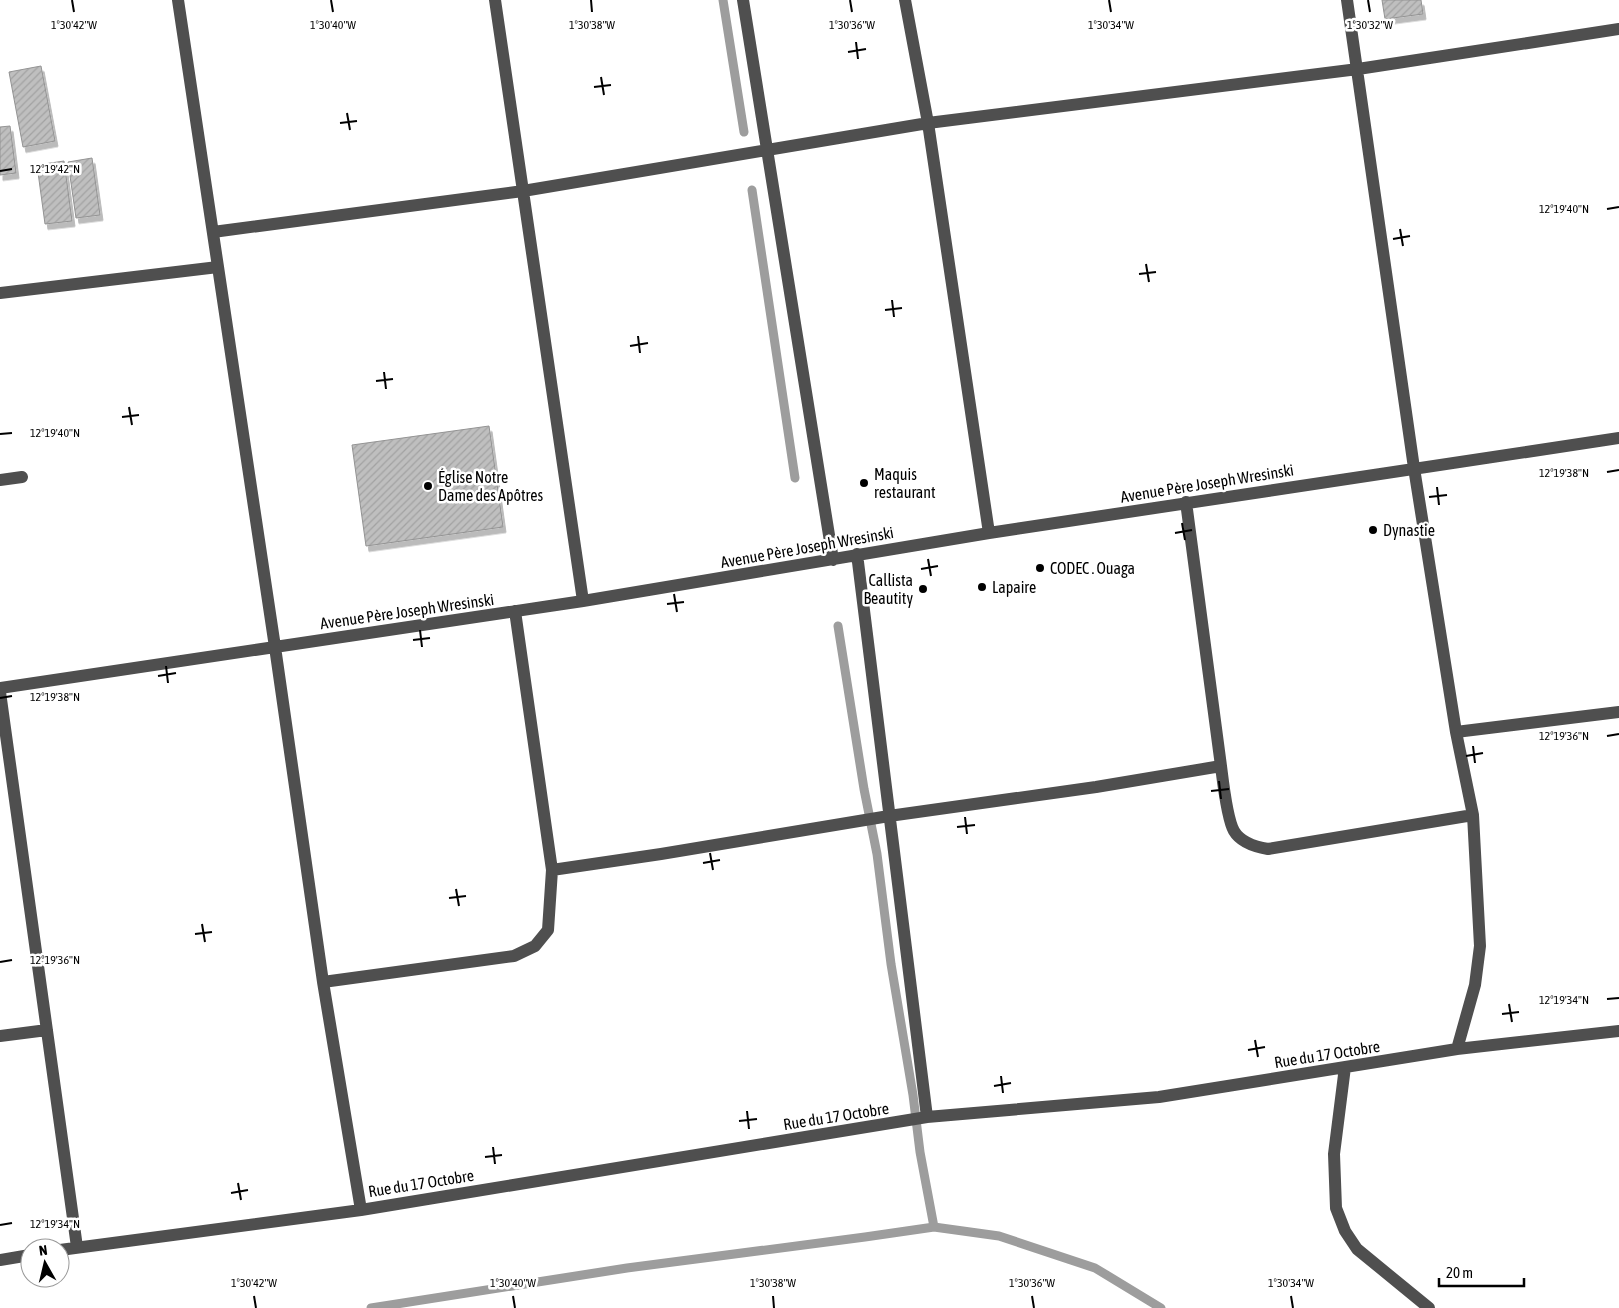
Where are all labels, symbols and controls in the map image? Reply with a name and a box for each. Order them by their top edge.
text: 1°30'42"W [51,18,97,32]
text: 1°30'40"W [310,18,356,32]
text: 1°30'38"W [569,18,615,32]
text: 1°30'36"W [829,18,875,32]
text: 1°30'34"W [1088,18,1134,32]
text: 1°30'32"W [1347,18,1393,32]
text: 12°19'42"N [30,162,80,176]
text: 12°19'40"N [1539,202,1589,216]
text: 12°19'40"N [30,426,80,440]
street label: Avenue Père Joseph Wresinski [1119,460,1295,507]
place label: Maquis restaurant [874,465,936,501]
text: 12°19'38"N [1539,466,1589,480]
place label: Église Notre Dame des Apôtres [438,468,544,505]
marker: Maquis restaurant [858,477,870,489]
marker: Église Notre Dame des Apôtres [422,480,434,492]
place label: Dynastie [1383,521,1435,540]
street label: Avenue Père Joseph Wresinski [719,523,895,572]
marker: Dynastie [1367,524,1379,536]
place label: CODEC . Ouaga [1050,559,1135,578]
marker: CODEC . Ouaga [1034,562,1046,574]
place label: Callista Beautity [863,571,913,608]
place label: Lapaire [992,578,1036,597]
marker: Lapaire [976,581,988,593]
marker: Callista Beautity [917,583,929,595]
street label: Avenue Père Joseph Wresinski [319,590,495,633]
text: 12°19'38"N [30,690,80,704]
text: 12°19'36"N [1539,729,1589,743]
text: 12°19'36"N [30,953,80,967]
text: 12°19'34"N [1539,993,1589,1007]
street label: Rue du 17 Octobre [1273,1037,1381,1071]
street label: Rue du 17 Octobre [782,1099,890,1133]
street label: Rue du 17 Octobre [367,1166,475,1200]
text: 12°19'34"N [30,1217,80,1231]
north arrow [20,1238,70,1288]
text: N [38,1242,48,1259]
scale bar [1439,1256,1524,1288]
text: 20 m [1446,1264,1473,1281]
text: 1°30'42"W [231,1276,277,1290]
text: 1°30'40"W [490,1276,536,1290]
text: 1°30'38"W [750,1276,796,1290]
text: 1°30'36"W [1009,1276,1055,1290]
text: 1°30'34"W [1268,1276,1314,1290]

